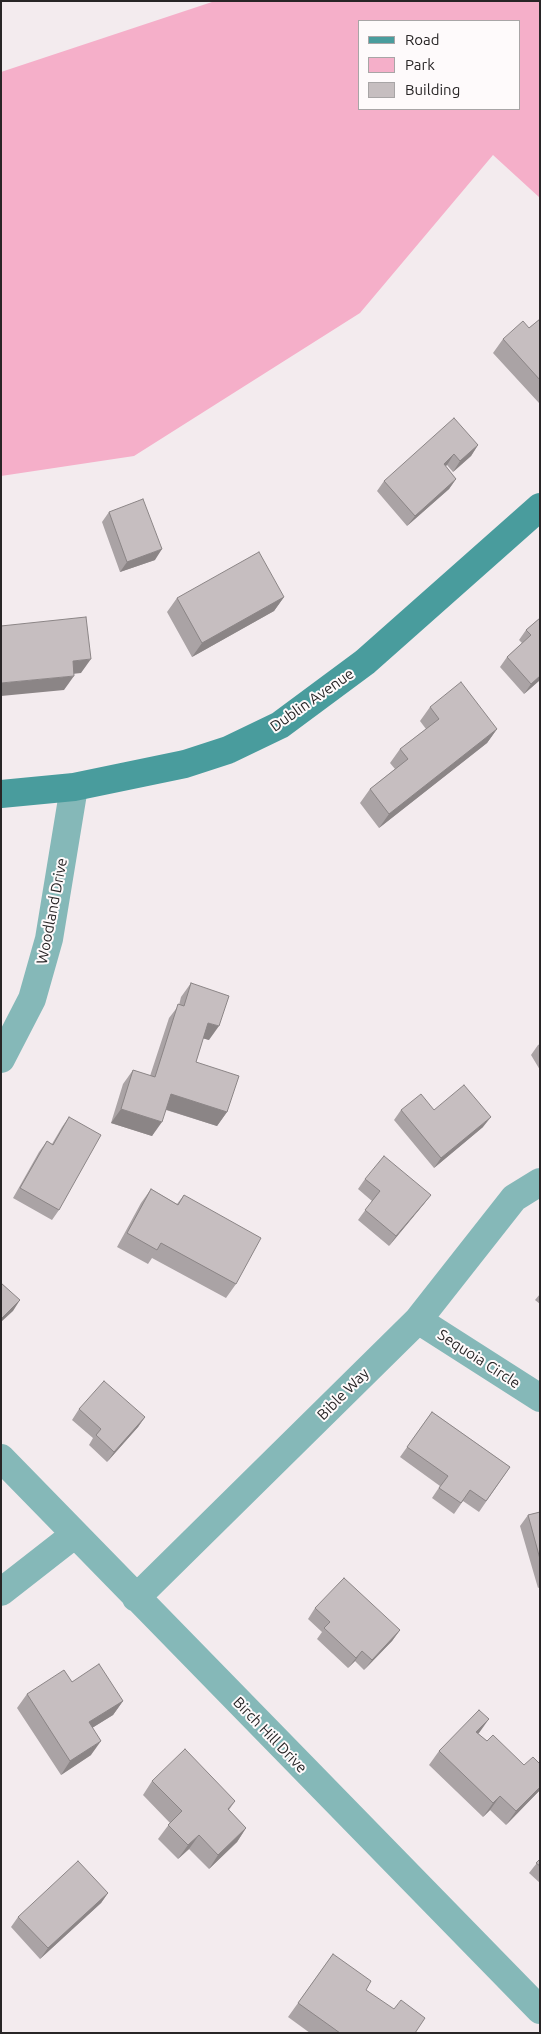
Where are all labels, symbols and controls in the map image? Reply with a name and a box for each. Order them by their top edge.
legend [358,20,521,110]
text: Road [405,31,440,48]
text: Park [405,56,435,73]
text: Building [405,81,460,98]
street label: Dublin Avenue [267,665,357,735]
street label: Woodland Drive [33,856,71,966]
street label: Sequoia Circle [434,1326,524,1392]
street label: Bible Way [313,1364,373,1424]
street label: Birch Hill Drive [229,1693,311,1777]

